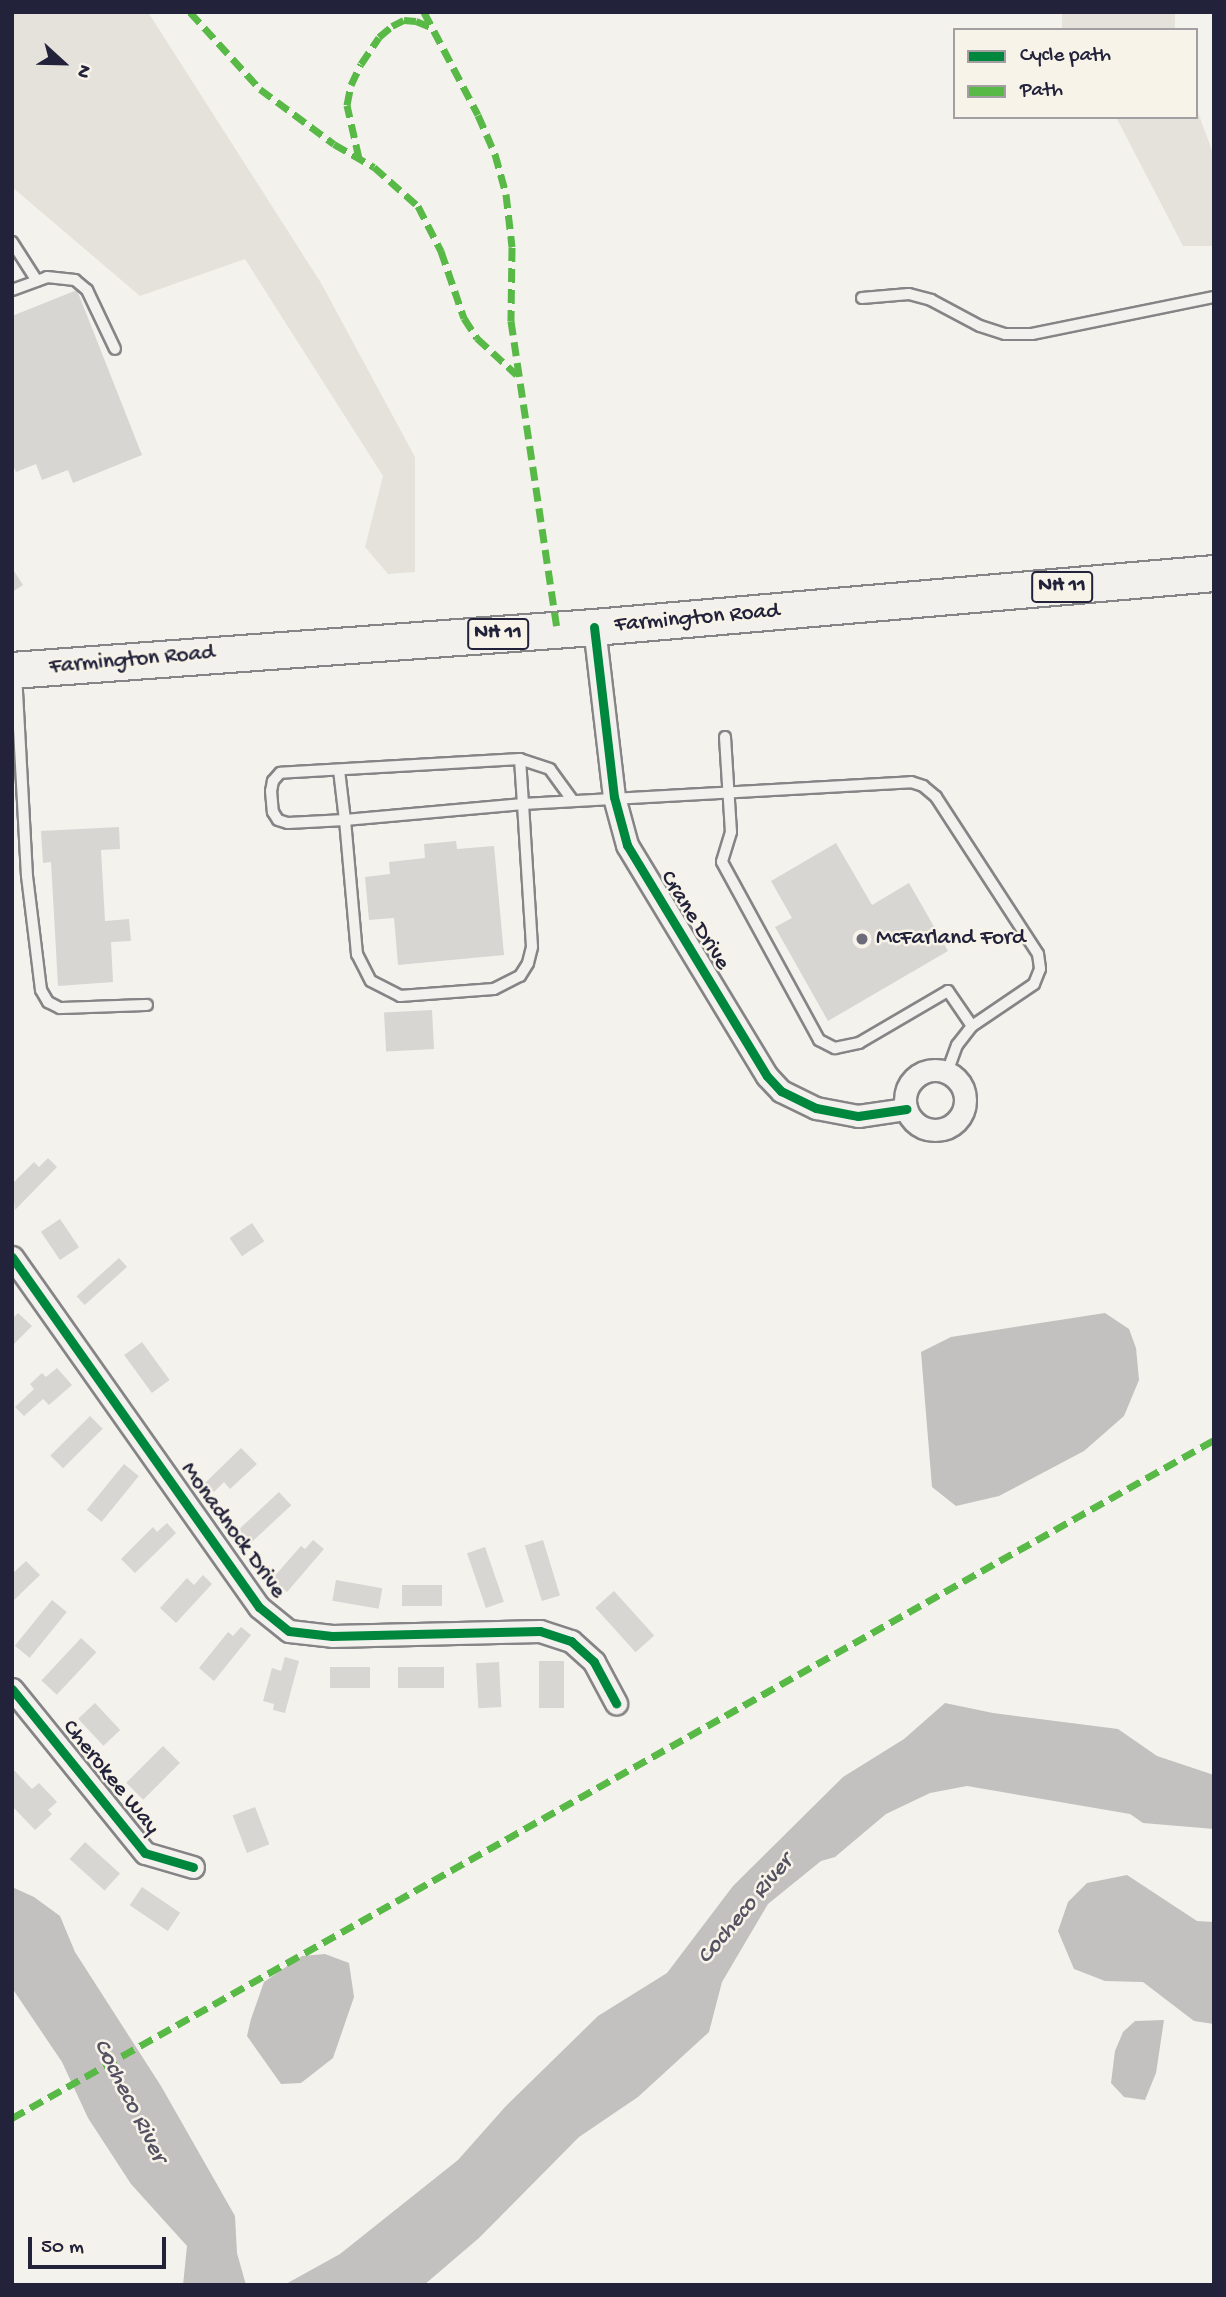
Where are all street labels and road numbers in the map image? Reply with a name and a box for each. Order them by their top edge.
road number: NH 11 [1030,570,1094,604]
street label: Farmington Road [613,598,781,640]
road number: NH 11 [466,616,530,652]
street label: Farmington Road [48,640,216,682]
street label: Crane Drive [653,866,735,976]
street label: Monadnock Drive [173,1458,291,1604]
street label: Cherokee Way [55,1715,165,1841]

